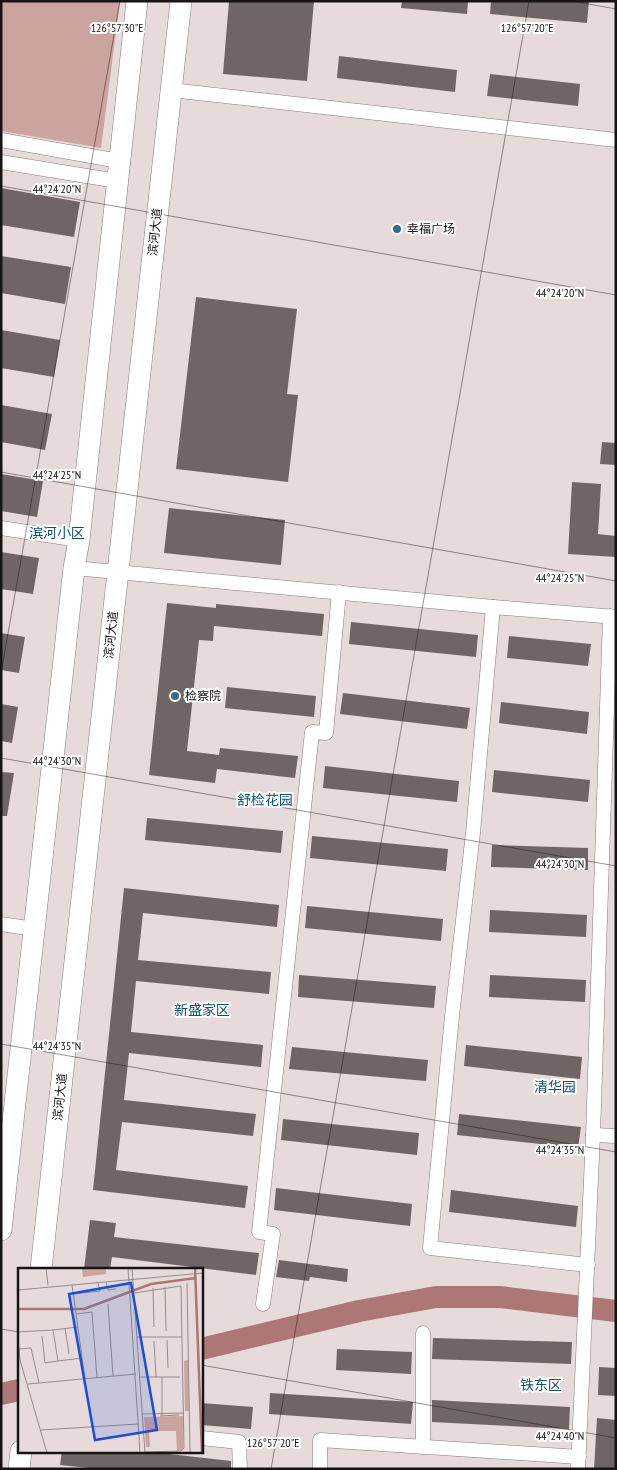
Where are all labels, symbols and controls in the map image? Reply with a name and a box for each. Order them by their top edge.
text: 126°57'30"E [91,20,143,35]
text: 126°57'20"E [501,20,553,35]
text: 44°24'20"N [33,181,81,196]
street label: 滨河大道 [145,207,164,257]
place label: 幸福广场 [407,221,455,236]
marker: 幸福广场 [391,223,403,235]
text: 44°24'20"N [536,285,584,300]
text: 44°24'25"N [33,467,81,482]
district label: 滨河小区 [29,524,85,542]
text: 44°24'25"N [536,570,584,585]
street label: 滨河大道 [101,610,120,660]
place label: 检察院 [185,688,221,703]
marker: 检察院 [169,690,181,702]
text: 44°24'30"N [33,753,81,768]
district label: 舒检花园 [237,791,293,809]
text: 44°24'30"N [536,856,584,871]
district label: 新盛家区 [174,1001,230,1019]
text: 44°24'35"N [33,1038,81,1053]
street label: 滨河大道 [50,1072,69,1122]
district label: 清华园 [534,1078,576,1096]
text: 44°24'35"N [536,1142,584,1157]
inset map [18,1268,202,1452]
district label: 铁东区 [520,1376,562,1394]
text: 44°24'40"N [536,1428,584,1443]
text: 126°57'20"E [247,1435,299,1450]

